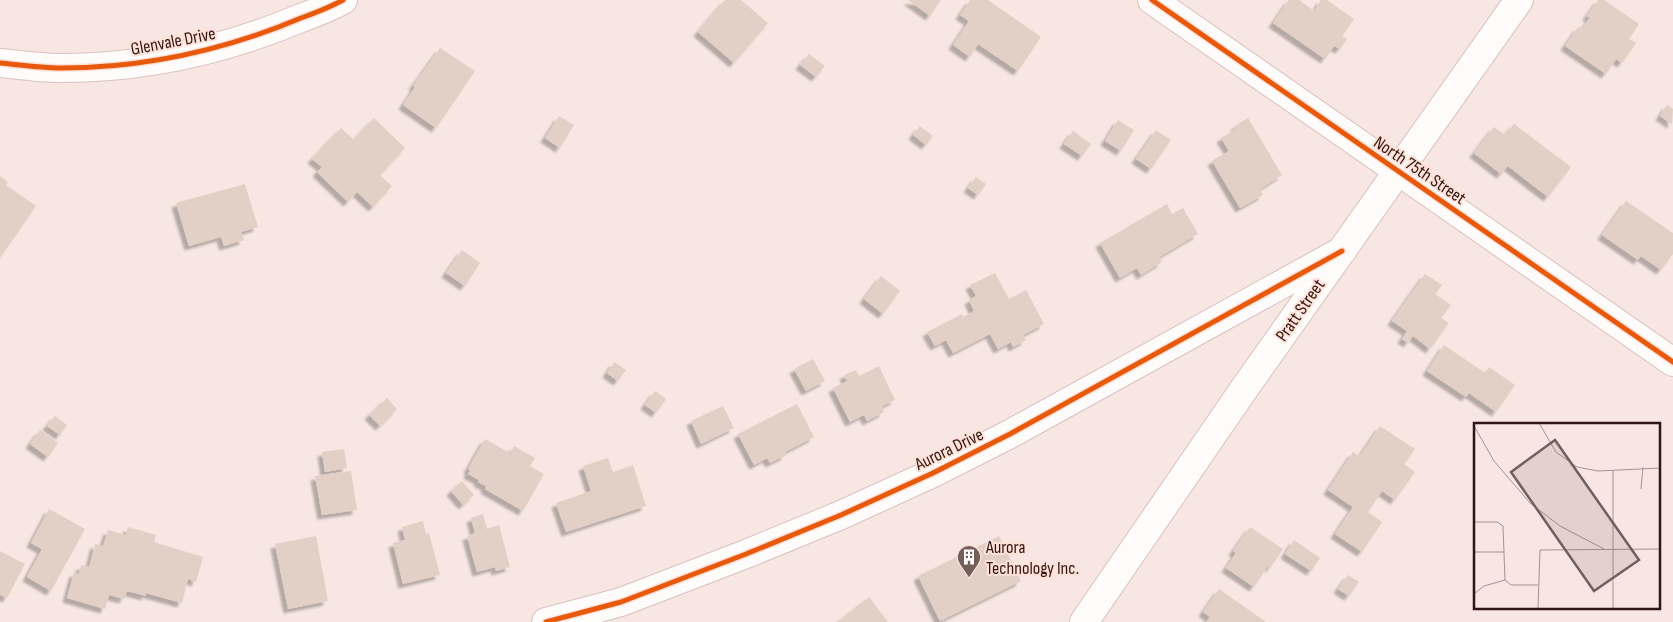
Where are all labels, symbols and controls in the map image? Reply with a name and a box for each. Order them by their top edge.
street label: Glenvale Drive [129,23,217,60]
street label: North 75th Street [1370,132,1470,209]
street label: Pratt Street [1271,275,1330,345]
inset map [1474,423,1660,610]
street label: Aurora Drive [911,424,987,475]
place label: Aurora Technology Inc. [985,537,1079,579]
building icon: Aurora Technology Inc. [956,544,982,578]

